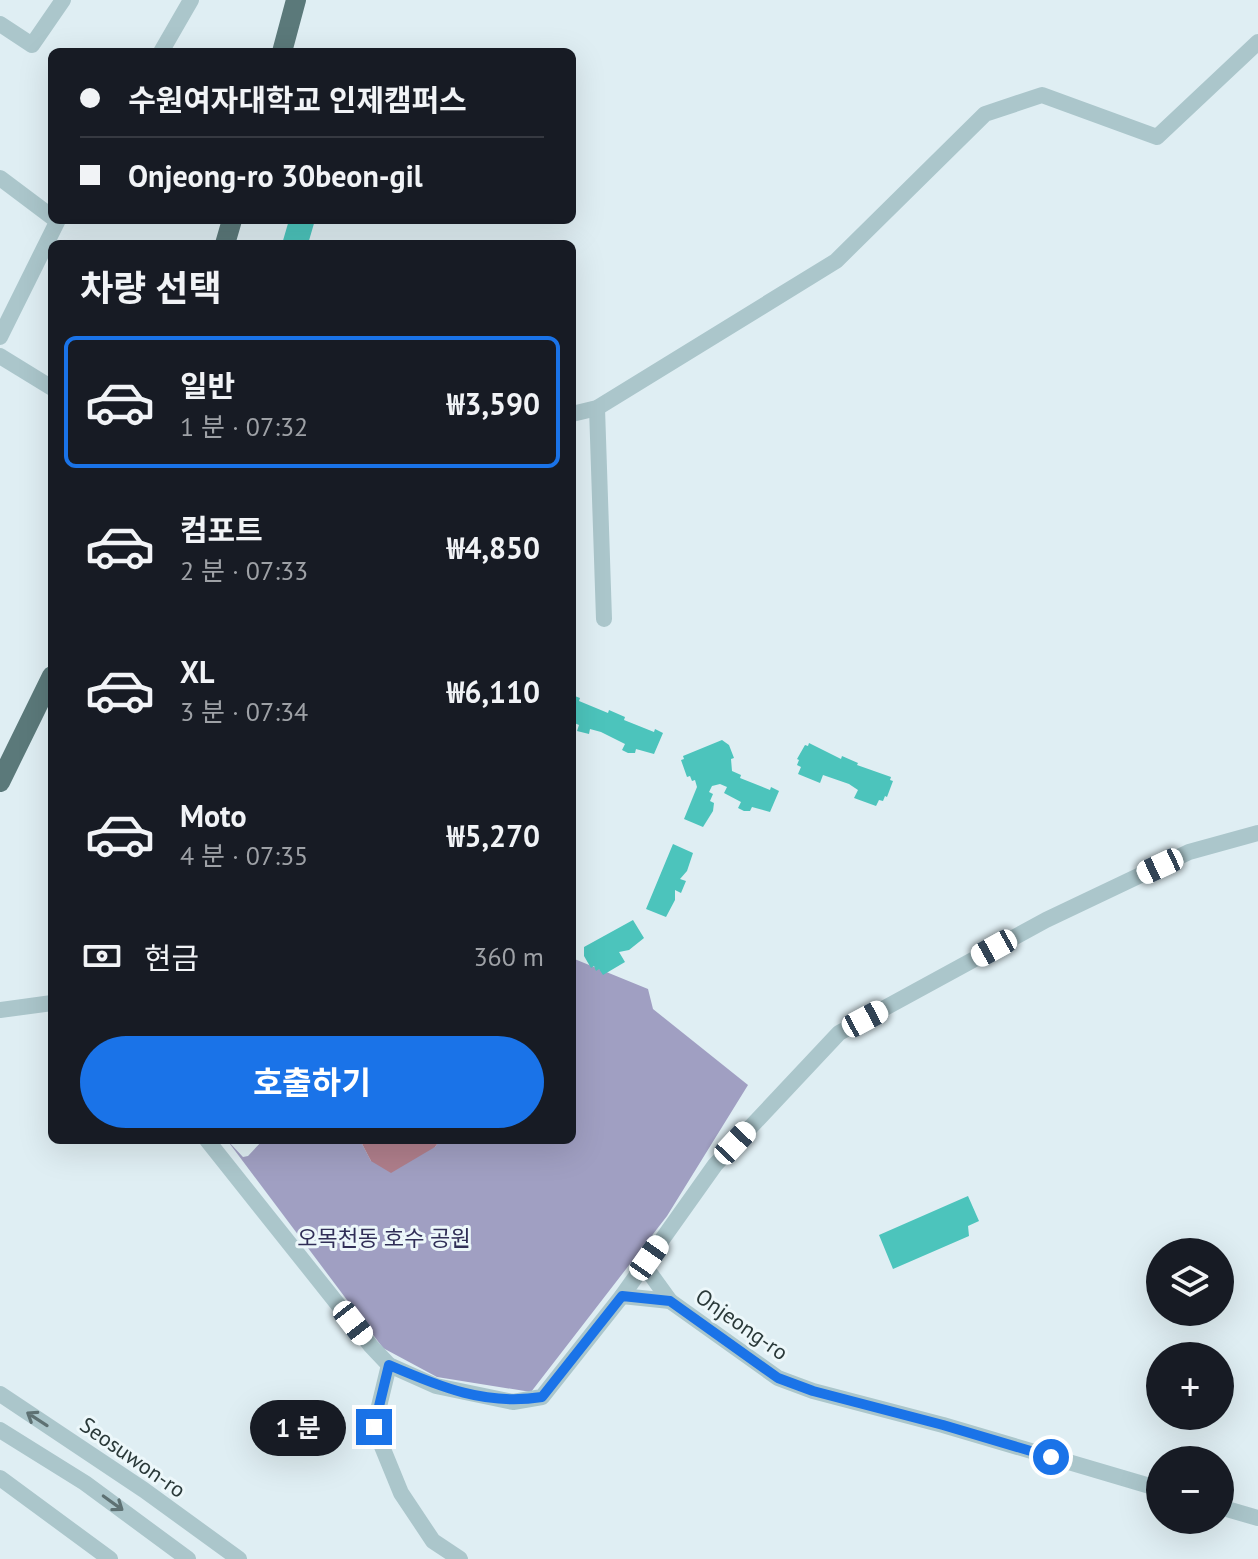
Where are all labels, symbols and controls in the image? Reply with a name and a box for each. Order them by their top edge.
text: 수원여자대학교 인제캠퍼스 [128,80,467,119]
text: Onjeong-ro 30beon-gil [128,156,423,195]
text: 차량 선택 [80,264,222,311]
icon: car [84,366,156,438]
text: 일반 [180,366,235,405]
text: ₩3,590 [447,384,540,423]
text: 1 분 · 07:32 [180,410,308,443]
icon: car [84,510,156,582]
text: 컴포트 [180,510,263,549]
text: ₩4,850 [447,528,540,567]
text: 2 분 · 07:33 [180,554,308,587]
text: XL [180,652,214,691]
icon: car [84,654,156,726]
text: ₩6,110 [447,672,540,711]
text: 3 분 · 07:34 [180,695,308,728]
text: Moto [180,796,247,835]
icon: car [84,798,156,870]
text: ₩5,270 [447,816,540,855]
text: 4 분 · 07:35 [180,839,308,872]
car [1133,845,1187,887]
car [967,926,1021,970]
icon: cash [80,934,124,978]
text: 현금 [144,938,199,977]
text: 360 m [473,940,544,973]
car [838,997,892,1041]
button: 호출하기 [80,1036,544,1128]
car [710,1117,760,1169]
park label: 오목천동 호수 공원 [297,1224,471,1252]
car [625,1231,673,1285]
map controls [1146,1238,1234,1534]
button: layers [1146,1238,1234,1326]
street label: Onjeong-ro [690,1282,794,1366]
car [329,1297,377,1349]
button: + [1146,1342,1234,1430]
callout: 1 분 [250,1399,346,1455]
route end [356,1409,392,1445]
one-way arrow [26,1410,49,1426]
street label: Seosuwon-ro [75,1410,191,1504]
text: 1 분 [275,1411,321,1444]
route start [1033,1439,1069,1475]
button: − [1146,1446,1234,1534]
one-way arrow [101,1494,123,1511]

